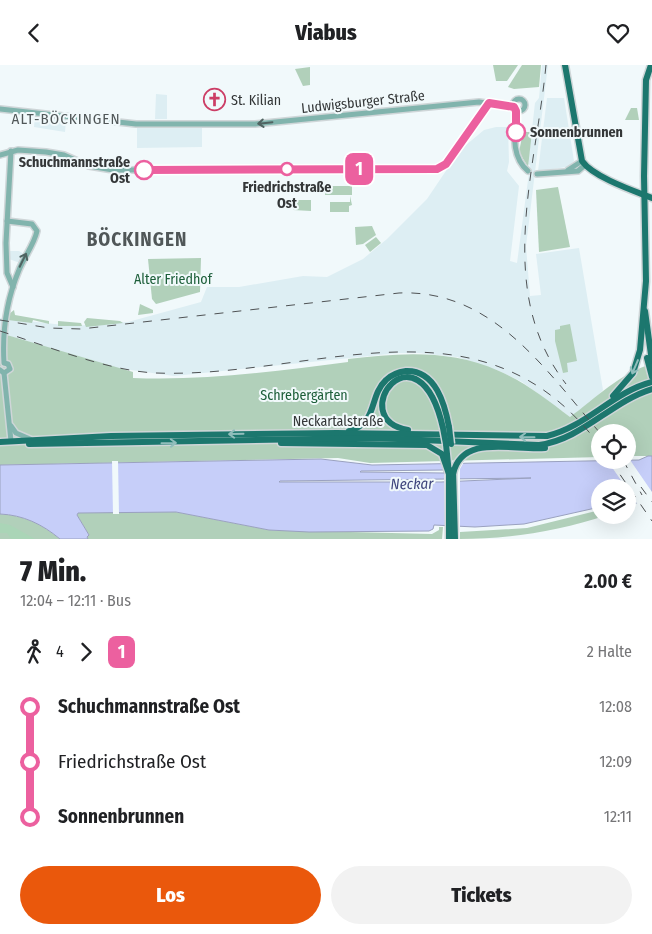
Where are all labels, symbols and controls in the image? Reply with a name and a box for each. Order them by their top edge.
icon: back [20,19,48,47]
text: Viabus [295,19,357,46]
icon: heart [604,19,632,47]
street label: Ludwigsburger Straße [300,87,426,117]
church icon: St. Kilian [203,88,227,112]
place label: St. Kilian [231,92,281,109]
district label: ALT-BÖCKINGEN [12,110,121,128]
one-way arrow [258,118,274,128]
marker: Sonnenbrunnen [506,122,526,142]
place label: Sonnenbrunnen [530,124,623,141]
line badge: 1 [343,153,375,185]
place label: Schuchmannstraße Ost [19,154,131,187]
text: 1 [355,158,363,180]
marker: Schuchmannstraße Ost [134,160,154,180]
marker: Friedrichstraße Ost [280,162,294,176]
place label: Friedrichstraße Ost [243,179,331,212]
district label: BÖCKINGEN [87,227,187,251]
one-way arrow [19,253,29,268]
park label: Alter Friedhof [134,271,214,288]
one-way arrow [630,359,640,374]
park label: Schrebergärten [260,387,348,404]
street label: Neckartalstraße [293,413,383,430]
map controls [591,424,636,524]
button: locate [591,424,636,469]
one-way arrow [228,429,244,439]
one-way arrow [519,432,536,442]
one-way arrow [161,438,177,447]
water label: Neckar [390,475,434,493]
button: layers [591,479,636,524]
text: 7 Min. [20,555,86,588]
text: 2.00 € [584,570,632,593]
text: 12:04 – 12:11 · Bus [20,591,131,610]
icon: walk [20,638,48,666]
icon: forward [72,638,100,666]
text: 1 [118,641,125,663]
text: 4 [56,642,64,661]
text: 2 Halte [587,642,632,661]
text: Schuchmannstraße Ost [58,695,240,718]
text: 12:08 [599,697,632,716]
text: Friedrichstraße Ost [58,750,206,773]
text: 12:09 [599,752,632,771]
text: Sonnenbrunnen [58,805,184,828]
text: 12:11 [604,807,632,826]
button: Los [20,866,321,924]
button: Tickets [331,866,632,924]

